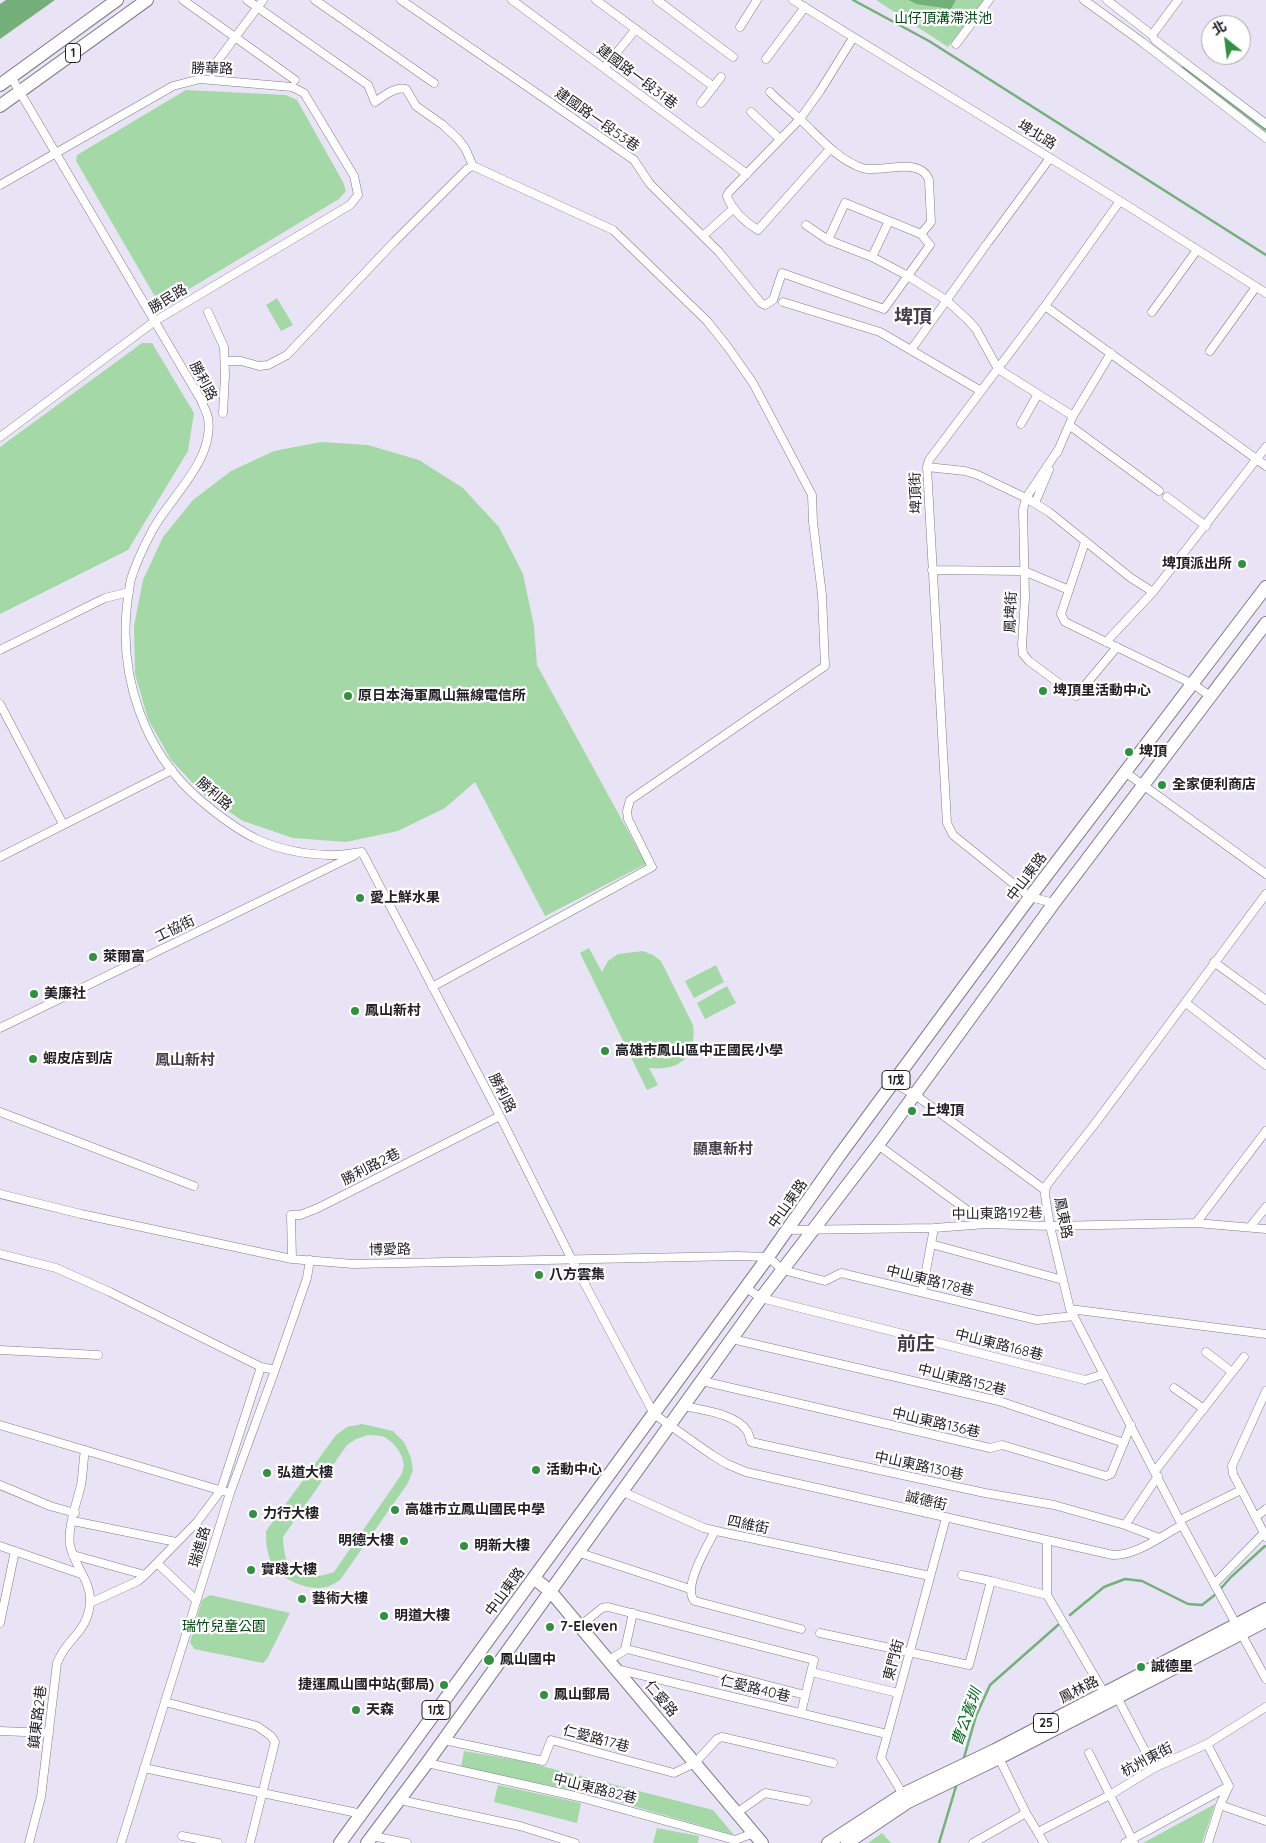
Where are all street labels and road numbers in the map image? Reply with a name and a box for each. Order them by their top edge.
street label: 建國路一段31巷 [593,41,681,113]
road number: 1 [66,44,80,62]
street label: 勝華路 [191,60,233,78]
street label: 建國路一段53巷 [552,85,642,155]
street label: 埤北路 [1015,117,1059,153]
street label: 勝民路 [146,281,190,317]
street label: 勝利路 [186,359,220,403]
street label: 埤頂街 [907,472,925,514]
street label: 鳳埤街 [1002,591,1020,633]
street label: 勝利路 [193,774,235,814]
street label: 中山東路 [1003,850,1051,904]
street label: 工協街 [152,912,198,946]
street label: 勝利路 [485,1070,519,1116]
road number: 1戊 [882,1070,910,1090]
street label: 勝利路2巷 [339,1145,403,1189]
street label: 中山東路 [765,1176,811,1232]
street label: 鳳東路 [1051,1196,1075,1240]
street label: 中山東路192巷 [951,1205,1043,1223]
street label: 博愛路 [369,1241,411,1259]
street label: 中山東路178巷 [884,1262,976,1300]
street label: 中山東路168巷 [953,1326,1045,1364]
street label: 中山東路152巷 [916,1361,1008,1399]
street label: 中山東路136巷 [890,1405,982,1441]
street label: 中山東路130巷 [873,1448,965,1484]
street label: 誠德街 [904,1488,948,1514]
street label: 四維街 [726,1512,770,1538]
street label: 瑞進路 [186,1524,214,1570]
street label: 中山東路 [482,1564,528,1620]
street label: 東門街 [880,1638,908,1682]
street label: 仁愛路40巷 [718,1672,792,1706]
street label: 鳳林路 [1056,1673,1102,1707]
street label: 仁愛路 [641,1678,681,1720]
street label: 鎮東路2巷 [26,1684,50,1750]
road number: 1戊 [422,1700,450,1720]
road number: 25 [1034,1714,1058,1732]
street label: 仁愛路17巷 [561,1722,631,1756]
street label: 杭州東街 [1118,1739,1176,1781]
street label: 中山東路82巷 [552,1771,638,1807]

